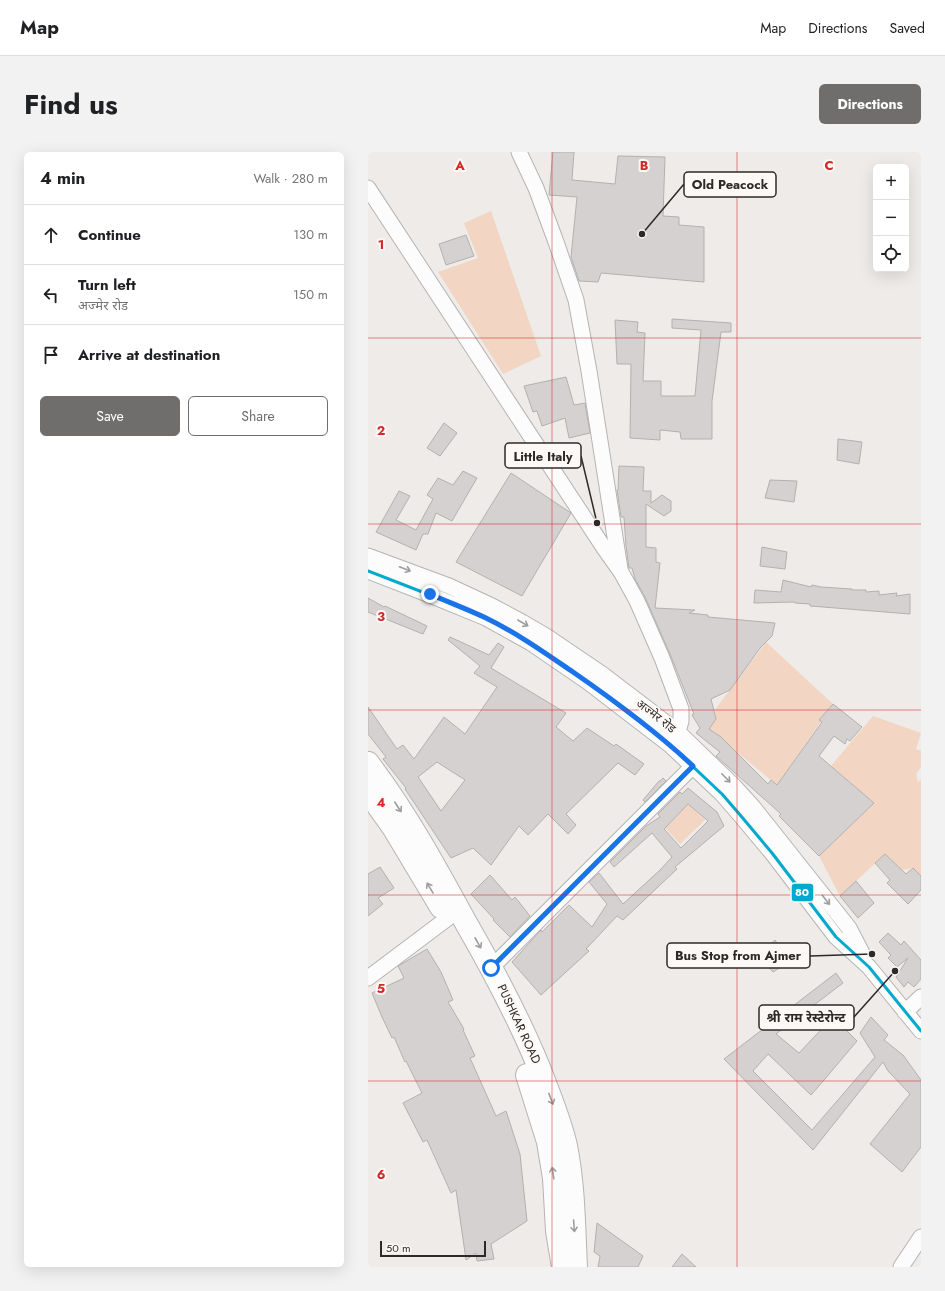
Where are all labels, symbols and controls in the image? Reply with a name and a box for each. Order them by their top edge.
text: Map [20,14,59,41]
text: Map [760,18,786,38]
text: Directions [808,18,868,38]
text: Saved [890,18,925,38]
text: Find us [24,84,118,125]
button: Directions [819,84,921,124]
text: A [454,156,465,175]
text: B [640,156,649,175]
text: C [824,156,834,175]
map controls [873,164,909,272]
button: + [873,164,909,200]
text: 4 min [40,166,85,190]
text: Walk · 280 m [253,169,328,188]
callout: Old Peacock [684,172,776,197]
text: Old Peacock [692,175,769,194]
button: − [873,200,909,236]
icon: ahead [40,224,62,246]
text: Continue [78,224,141,246]
text: 130 m [293,225,328,244]
text: 1 [378,235,384,254]
button: locate [873,236,909,272]
text: Turn left [78,274,136,296]
icon: left [40,284,62,306]
text: 150 m [293,285,328,304]
text: अज्मेर रोड [78,296,128,315]
icon: arrive [40,344,62,366]
text: Arrive at destination [78,344,220,366]
button: Save [40,396,180,436]
button: Share [188,396,328,436]
text: 2 [377,421,385,440]
callout: Little Italy [505,443,581,468]
text: Little Italy [513,447,573,466]
one-way arrow [398,566,410,574]
route end [421,585,439,603]
text: 3 [377,607,385,626]
one-way arrow [517,619,529,627]
street label: अज्मेर रोड [632,695,680,738]
one-way arrow [721,773,731,783]
text: 4 [376,793,386,812]
one-way arrow [395,801,403,813]
one-way arrow [426,883,434,894]
line badge: 80 [791,883,814,902]
text: 80 [795,884,809,900]
one-way arrow [822,894,830,905]
one-way arrow [474,937,482,949]
callout: Bus Stop from Ajmer [667,943,810,968]
text: Bus Stop from Ajmer [675,946,802,965]
route start [482,959,500,977]
text: 5 [377,979,385,998]
street label: PUSHKAR ROAD [493,981,545,1067]
callout: श्री राम रेस्टेरोन्ट [759,1005,854,1030]
text: श्री राम रेस्टेरोन्ट [766,1008,847,1027]
one-way arrow [548,1092,556,1104]
text: 6 [377,1165,386,1184]
one-way arrow [549,1167,557,1180]
one-way arrow [570,1219,577,1232]
scale bar [380,1239,486,1258]
text: 50 m [386,1240,411,1256]

